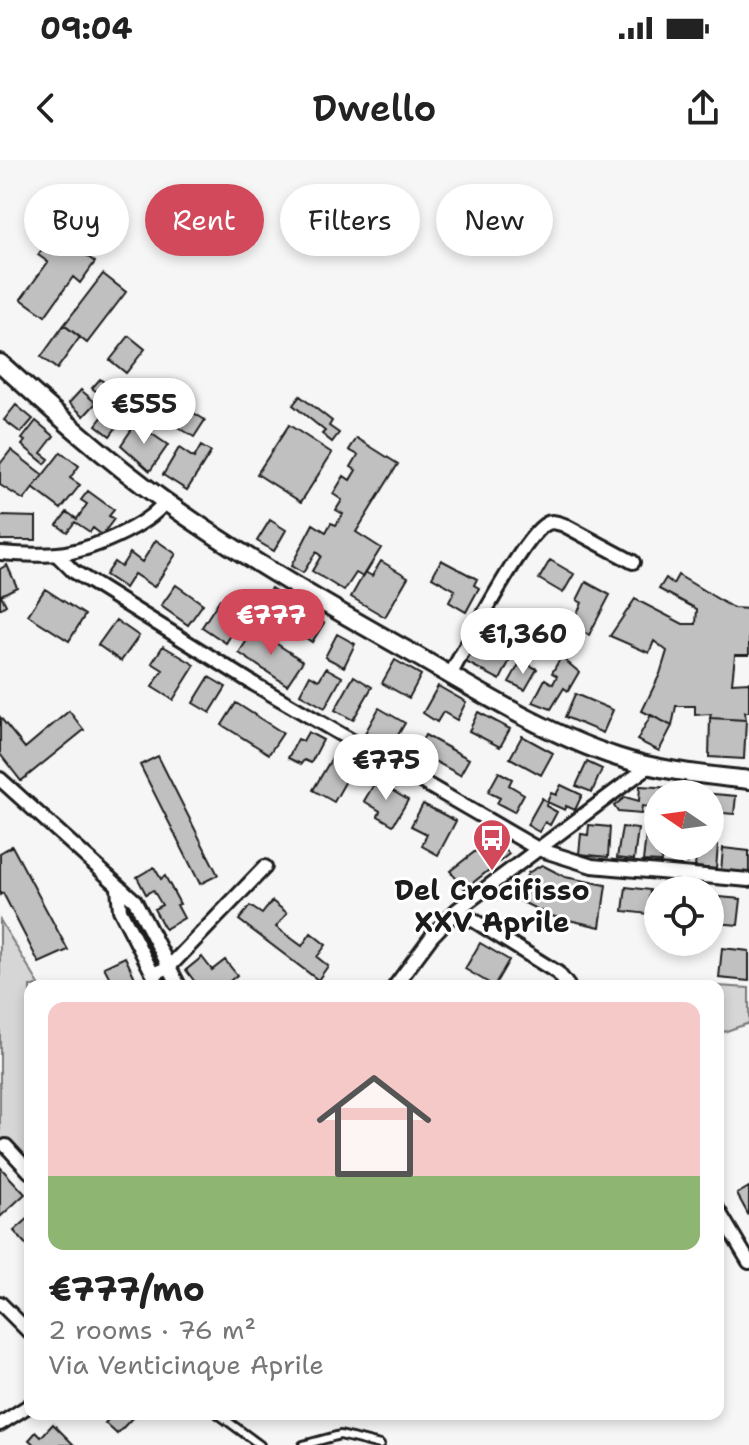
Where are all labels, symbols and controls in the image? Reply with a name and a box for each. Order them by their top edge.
text: 09:04 [40,8,132,49]
text: Dwello [313,84,436,133]
icon: back [24,86,68,130]
icon: share [681,86,725,130]
chip: Buy [24,184,129,256]
chip: Rent [145,184,264,256]
chip: Filters [280,184,420,256]
chip: New [436,184,553,256]
pin: €555 [97,378,191,446]
text: €555 [111,386,177,421]
pin: €777 [224,589,318,657]
text: €777 [236,597,306,632]
pin: €1,360 [458,608,588,676]
text: €1,360 [478,616,568,651]
pin: €775 [339,734,433,802]
text: €775 [352,742,420,777]
north arrow [644,780,724,860]
map controls [644,780,724,956]
bus stop icon: Del Crocifisso XXV Aprile [471,817,513,872]
place label: Del Crocifisso XXV Aprile [394,871,590,941]
button: locate [644,876,724,956]
icon: home [302,1054,446,1198]
text: €777/mo [48,1266,205,1312]
text: 2 rooms · 76 m² [48,1312,256,1347]
text: Via Venticinque Aprile [48,1347,324,1382]

